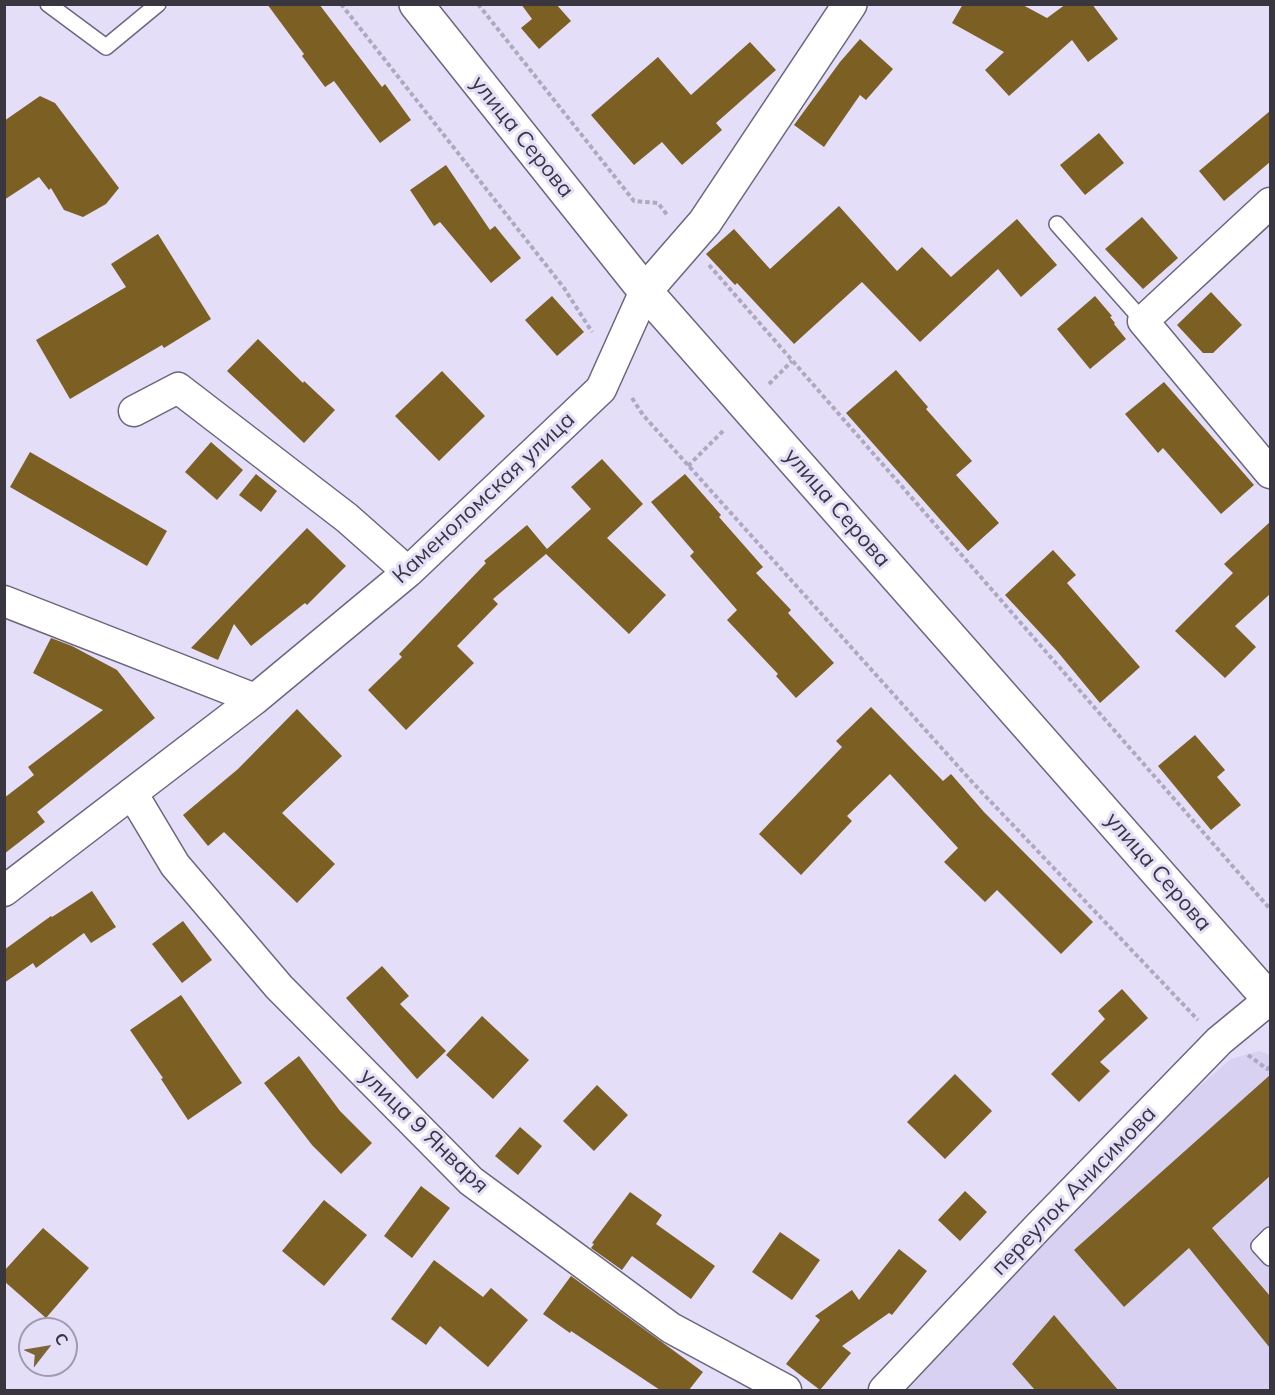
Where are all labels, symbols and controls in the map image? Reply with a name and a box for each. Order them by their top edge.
street label: улица Серова [465,71,579,203]
street label: Каменоломская улица [387,407,581,589]
street label: улица Серова [778,443,896,573]
street label: улица Серова [1099,807,1217,937]
street label: улица 9 Января [354,1063,494,1199]
street label: переулок Анисимова [986,1101,1162,1281]
north arrow [18,1317,78,1377]
text: С [50,1329,73,1349]

